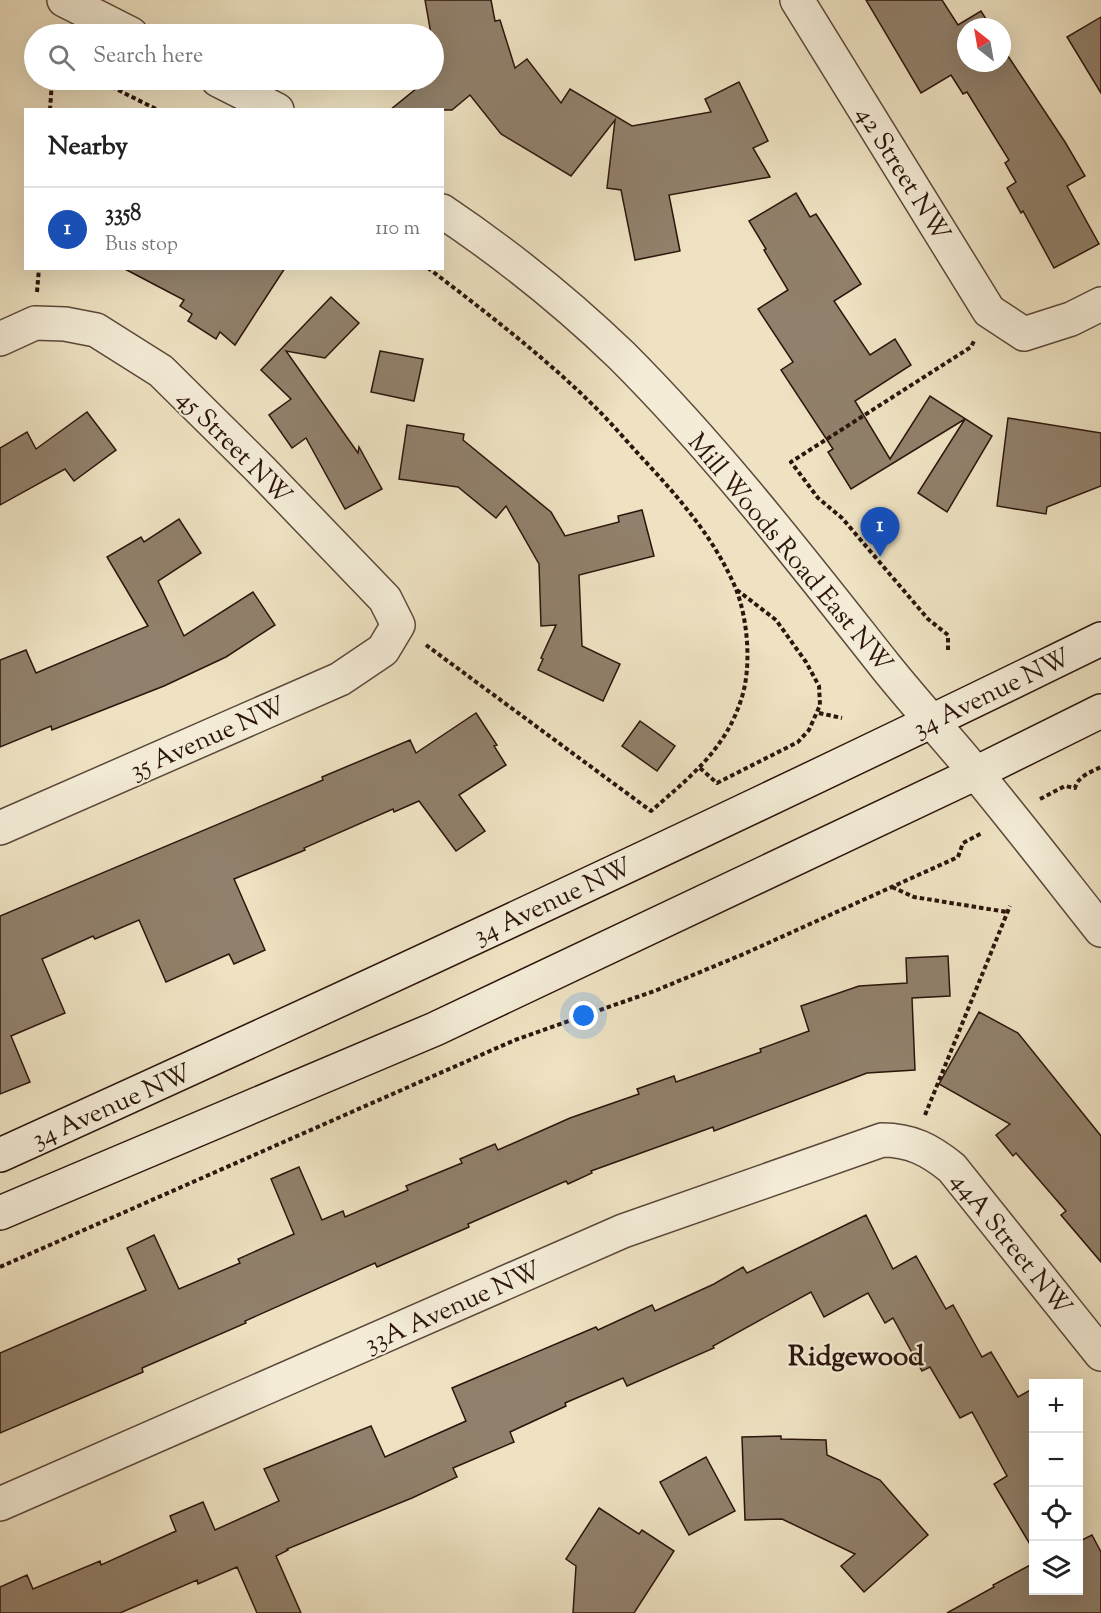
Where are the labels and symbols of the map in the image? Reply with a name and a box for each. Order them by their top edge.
north arrow [957,18,1011,72]
street label: 42 Street NW [846,100,958,249]
street label: 45 Street NW [167,382,299,514]
street label: Mill Woods Road East NW [678,426,901,681]
pin: 1 [860,508,900,557]
street label: 34 Avenue NW [907,640,1077,748]
street label: 35 Avenue NW [124,688,292,790]
street label: 34 Avenue NW [468,849,639,955]
your location [569,1001,598,1030]
street label: 34 Avenue NW [26,1056,198,1159]
street label: 44A Street NW [941,1165,1080,1324]
street label: 33A Avenue NW [359,1253,547,1364]
district label: Ridgewood [788,1338,924,1378]

